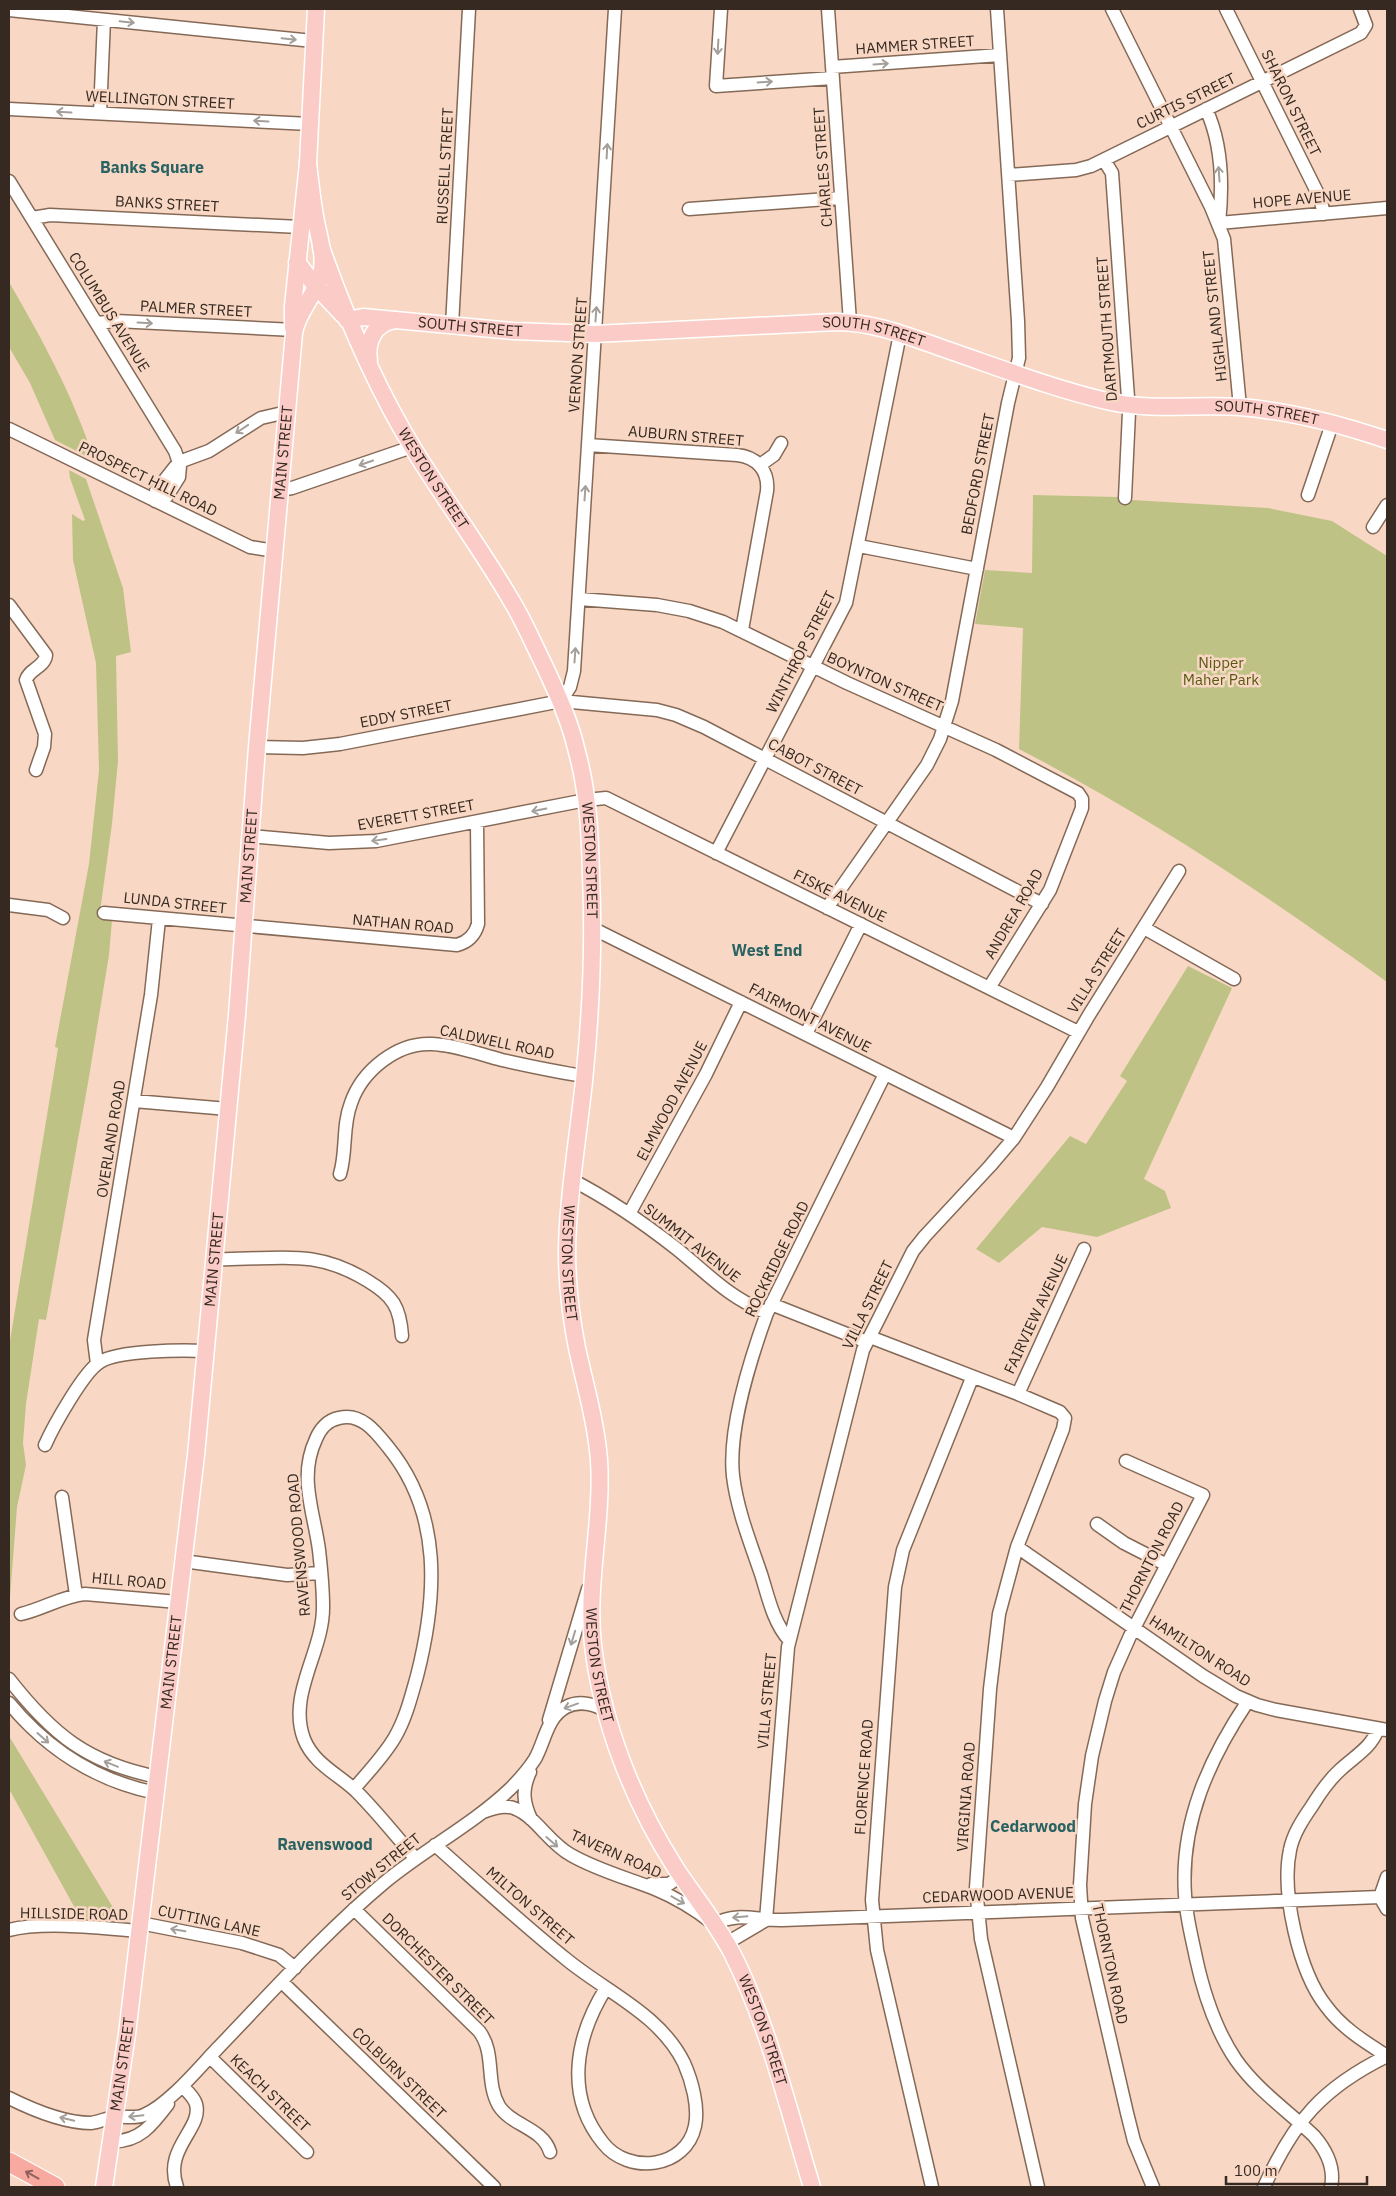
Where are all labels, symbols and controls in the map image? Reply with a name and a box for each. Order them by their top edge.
one-way arrow [119,18,135,27]
street label: HAMMER STREET [855,31,976,58]
one-way arrow [280,34,296,44]
one-way arrow [714,39,723,55]
street label: SHARON STREET [1258,47,1326,159]
one-way arrow [872,59,888,68]
street label: CURTIS STREET [1133,68,1239,133]
one-way arrow [757,78,773,87]
street label: WELLINGTON STREET [85,86,236,113]
street label: CHARLES STREET [809,106,836,228]
one-way arrow [56,107,72,116]
street label: RUSSELL STREET [432,107,457,225]
one-way arrow [253,117,269,126]
one-way arrow [602,144,611,160]
district label: Banks Square [100,157,204,177]
one-way arrow [1215,167,1224,183]
street label: HOPE AVENUE [1252,185,1352,212]
street label: BANKS STREET [114,191,220,216]
street label: COLUMBUS AVENUE [65,248,154,375]
street label: HIGHLAND STREET [1198,249,1231,383]
street label: DARTMOUTH STREET [1092,255,1121,402]
street label: PALMER STREET [139,296,253,321]
street label: VERNON STREET [564,296,591,413]
one-way arrow [592,306,601,322]
street label: SOUTH STREET [417,312,523,340]
street label: SOUTH STREET [822,312,928,350]
one-way arrow [137,318,153,327]
street label: SOUTH STREET [1215,396,1321,429]
street label: MAIN STREET [269,404,297,501]
street label: BEDFORD STREET [956,411,999,536]
street label: AUBURN STREET [627,421,745,450]
one-way arrow [235,424,249,434]
street label: WESTON STREET [394,424,473,533]
street label: PROSPECT HILL ROAD [76,437,221,520]
one-way arrow [359,459,375,468]
one-way arrow [581,485,590,501]
street label: WINTHROP STREET [762,587,840,716]
street label: BOYNTON STREET [824,647,947,716]
one-way arrow [571,648,580,664]
park label: Nipper Maher Park [1183,653,1259,689]
street label: EDDY STREET [358,695,454,732]
street label: CABOT STREET [765,734,866,800]
street label: EVERETT STREET [356,795,476,834]
street label: WESTON STREET [578,801,602,919]
one-way arrow [531,805,547,815]
street label: MAIN STREET [235,808,261,904]
one-way arrow [371,836,387,846]
street label: FISKE AVENUE [791,865,890,926]
street label: ANDREA ROAD [980,865,1047,962]
street label: LUNDA STREET [122,888,228,917]
street label: NATHAN ROAD [352,910,455,937]
street label: VILLA STREET [1063,924,1130,1017]
district label: West End [732,940,802,960]
street label: FAIRMONT AVENUE [746,978,875,1057]
street label: CALDWELL ROAD [438,1020,556,1063]
street label: ELMWOOD AVENUE [632,1038,711,1164]
street label: OVERLAND ROAD [92,1079,129,1199]
street label: ROCKRIDGE ROAD [740,1198,813,1320]
street label: SUMMIT AVENUE [640,1199,745,1286]
street label: WESTON STREET [558,1204,582,1323]
street label: MAIN STREET [200,1211,228,1308]
street label: FAIRVIEW AVENUE [1000,1251,1072,1377]
street label: VILLA STREET [838,1257,897,1352]
street label: RAVENSWOOD ROAD [283,1473,314,1617]
street label: THORNTON ROAD [1115,1498,1188,1616]
street label: HILL ROAD [91,1568,167,1593]
street label: WESTON STREET [582,1608,619,1725]
street label: HAMILTON ROAD [1146,1611,1255,1691]
street label: MAIN STREET [156,1614,186,1710]
one-way arrow [568,1629,578,1645]
street label: VILLA STREET [753,1652,780,1750]
one-way arrow [564,1702,579,1711]
street label: FLORENCE ROAD [850,1718,877,1836]
one-way arrow [36,1732,49,1744]
street label: VIRGINIA ROAD [952,1741,979,1853]
one-way arrow [104,1759,119,1768]
district label: Cedarwood [990,1816,1076,1836]
street label: TAVERN ROAD [568,1825,665,1882]
street label: STOW STREET [337,1828,425,1905]
district label: Ravenswood [277,1834,373,1854]
one-way arrow [546,1836,559,1847]
street label: MILTON STREET [482,1862,579,1949]
street label: CEDARWOOD AVENUE [922,1882,1074,1907]
one-way arrow [670,1896,684,1906]
street label: CUTTING LANE [156,1900,262,1941]
street label: THORNTON ROAD [1088,1902,1133,2026]
street label: HILLSIDE ROAD [20,1903,128,1924]
street label: DORCHESTER STREET [378,1909,499,2029]
one-way arrow [732,1912,748,1922]
one-way arrow [170,1925,186,1935]
street label: WESTON STREET [734,1971,792,2088]
street label: MAIN STREET [105,2016,138,2113]
street label: COLBURN STREET [348,2023,451,2123]
street label: KEACH STREET [226,2050,315,2136]
one-way arrow [128,2111,144,2121]
one-way arrow [60,2114,76,2123]
scale bar [1226,2154,1367,2186]
text: 100 m [1234,2161,1278,2180]
one-way arrow [25,2169,39,2179]

